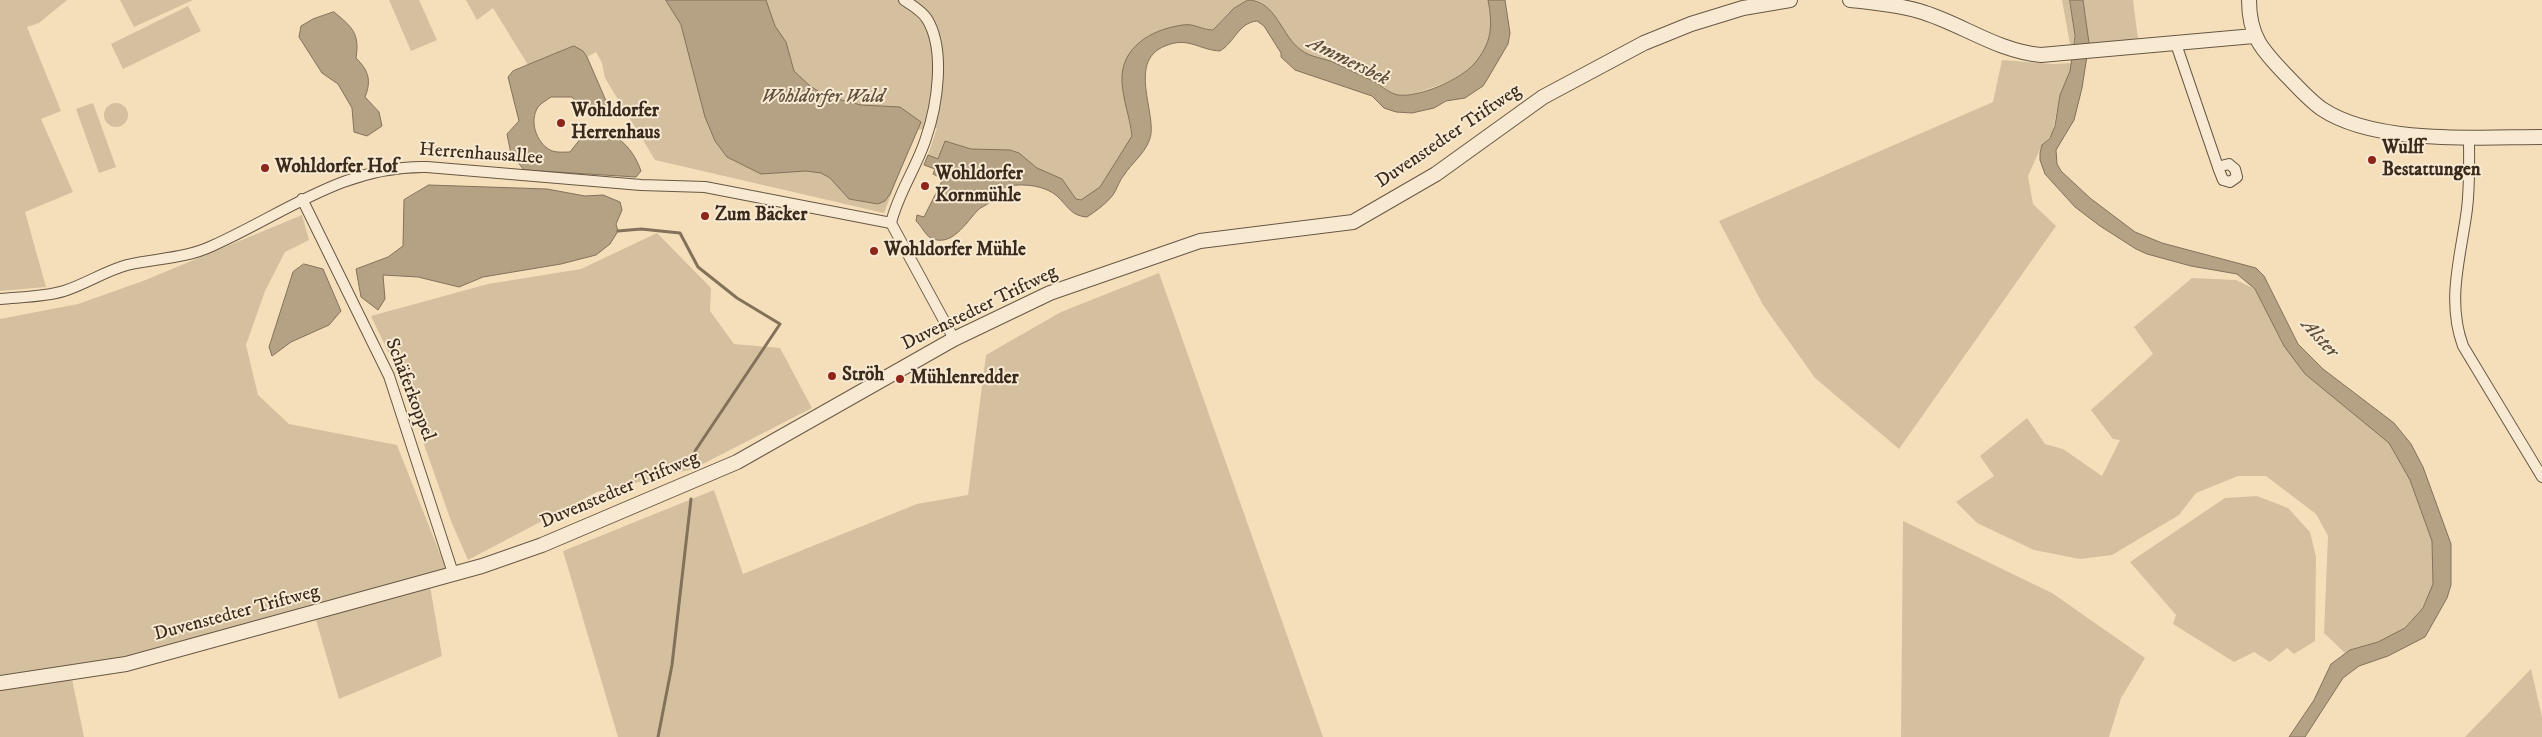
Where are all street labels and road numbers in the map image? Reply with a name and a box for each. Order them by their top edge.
street label: Duvenstedter Triftweg [1372,80,1526,194]
street label: Herrenhausallee [418,139,544,171]
street label: Duvenstedter Triftweg [899,261,1061,357]
street label: Schäferkoppel [379,335,439,445]
street label: Duvenstedter Triftweg [537,447,703,535]
street label: Duvenstedter Triftweg [152,581,322,647]

